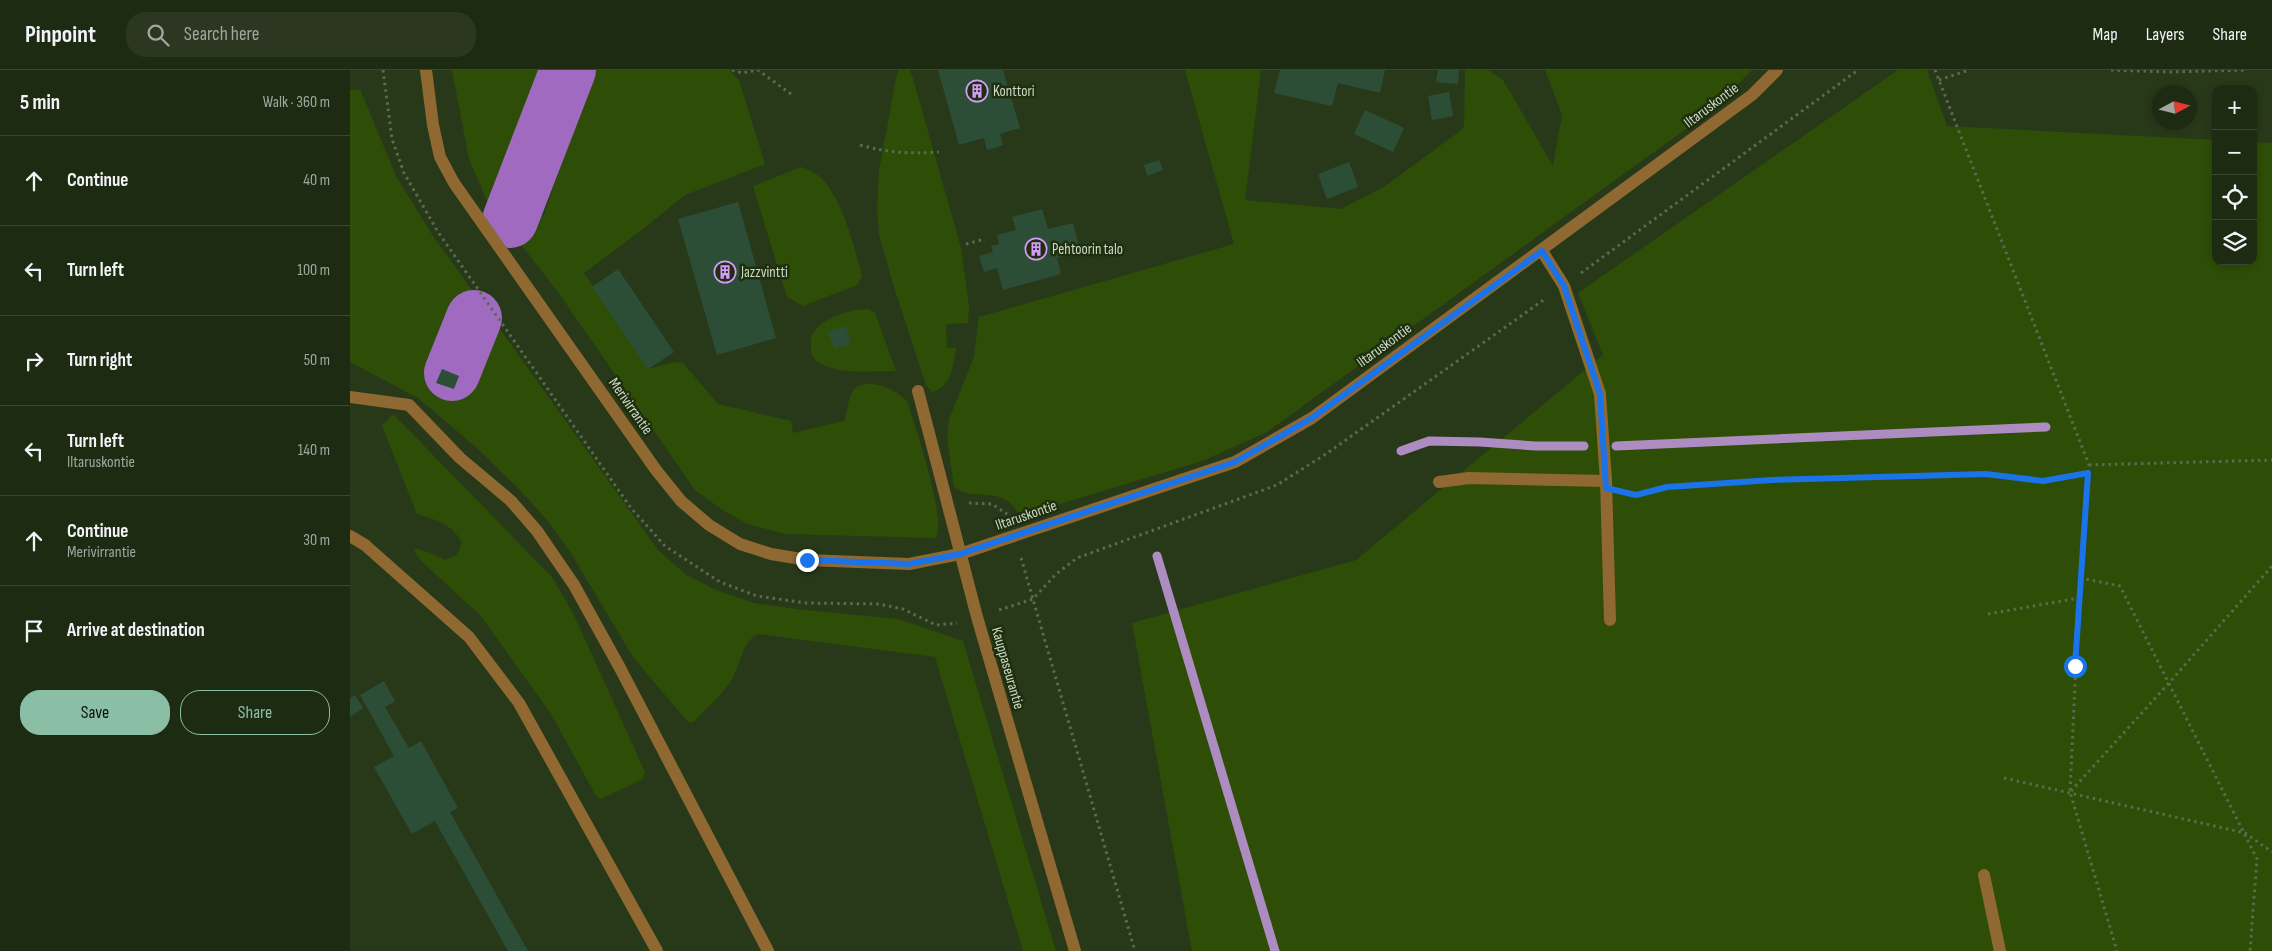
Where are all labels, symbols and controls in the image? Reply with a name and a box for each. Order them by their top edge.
search box [126,12,476,57]
text: Pinpoint [25,20,96,49]
icon: search [144,21,172,49]
text: Search here [184,23,259,46]
text: Map [2093,24,2118,45]
text: Layers [2146,24,2185,45]
text: Share [2213,24,2247,45]
building icon: Konttori [965,79,989,103]
street label: Iltaruskontie [1680,79,1742,132]
place label: Konttori [993,82,1035,101]
north arrow [2152,85,2197,130]
map controls [2212,85,2257,265]
button: + [2212,85,2257,130]
text: 5 min [20,90,60,115]
text: Walk · 360 m [263,93,330,112]
button: − [2212,130,2257,175]
icon: ahead [20,167,48,195]
text: Continue [67,169,128,192]
text: 40 m [303,171,330,190]
button: locate [2212,175,2257,220]
button: layers [2212,220,2257,265]
building icon: Pehtoorin talo [1024,237,1048,261]
place label: Pehtoorin talo [1052,240,1123,259]
icon: left [20,257,48,285]
text: Turn left [67,259,124,282]
building icon: Jazzvintti [713,260,737,284]
text: 100 m [297,261,330,280]
place label: Jazzvintti [740,263,788,282]
street label: Iltaruskontie [1353,319,1416,372]
icon: right [20,347,48,375]
text: Turn right [67,349,132,372]
text: 50 m [304,351,330,370]
street label: Merivirrantie [604,374,657,438]
text: Turn left [67,430,124,453]
icon: left [20,437,48,465]
text: 140 m [298,441,330,460]
text: Iltaruskontie [67,453,135,472]
street label: Iltaruskontie [993,496,1059,535]
text: Continue [67,520,128,543]
icon: ahead [20,527,48,555]
text: 30 m [303,531,330,550]
text: Merivirrantie [67,543,136,562]
route end [796,549,819,572]
icon: arrive [20,617,48,645]
text: Arrive at destination [67,619,205,642]
street label: Kauppaseurantie [987,625,1028,711]
route start [2064,655,2087,678]
button: Save [20,690,170,735]
button: Share [180,690,330,735]

